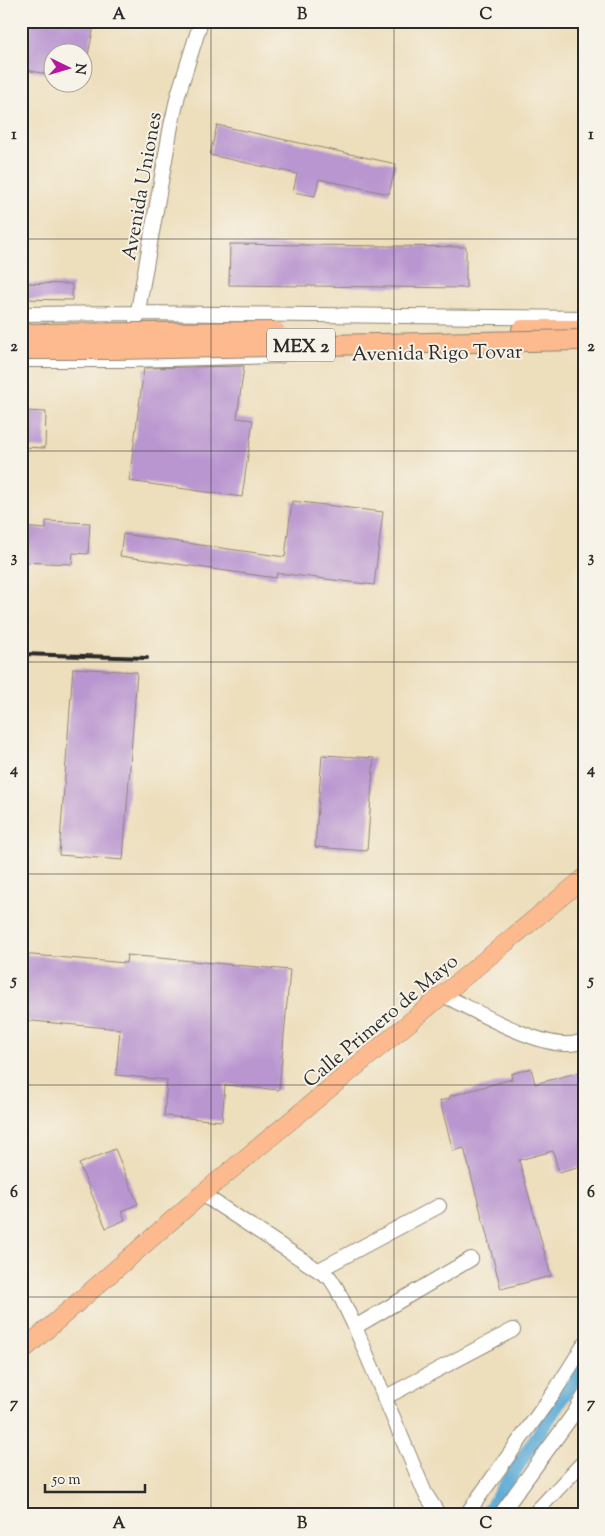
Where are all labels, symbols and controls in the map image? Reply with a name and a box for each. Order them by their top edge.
text: A [113,4,126,27]
text: B [297,4,307,27]
text: C [480,4,493,27]
north arrow [42,42,92,92]
text: N [69,63,89,75]
street label: Avenida Uniones [116,110,171,263]
text: 1 [11,124,17,147]
text: 1 [588,124,594,147]
road number: MEX 2 [267,328,335,362]
text: 2 [10,336,18,359]
text: 2 [587,336,595,359]
street label: Avenida Rigo Tovar [351,339,523,370]
text: 3 [11,547,18,570]
text: 3 [588,547,595,570]
text: 4 [9,759,18,782]
text: 4 [586,759,595,782]
street label: Calle Primero de Mayo [298,948,466,1096]
text: 5 [9,970,17,993]
text: 5 [586,970,594,993]
text: 6 [10,1182,18,1205]
text: 6 [587,1182,595,1205]
text: 7 [10,1393,19,1416]
text: 7 [587,1393,596,1416]
scale bar [45,1461,145,1493]
text: 50 m [51,1470,81,1491]
text: A [113,1513,126,1536]
text: B [297,1513,307,1536]
text: C [480,1513,493,1536]

